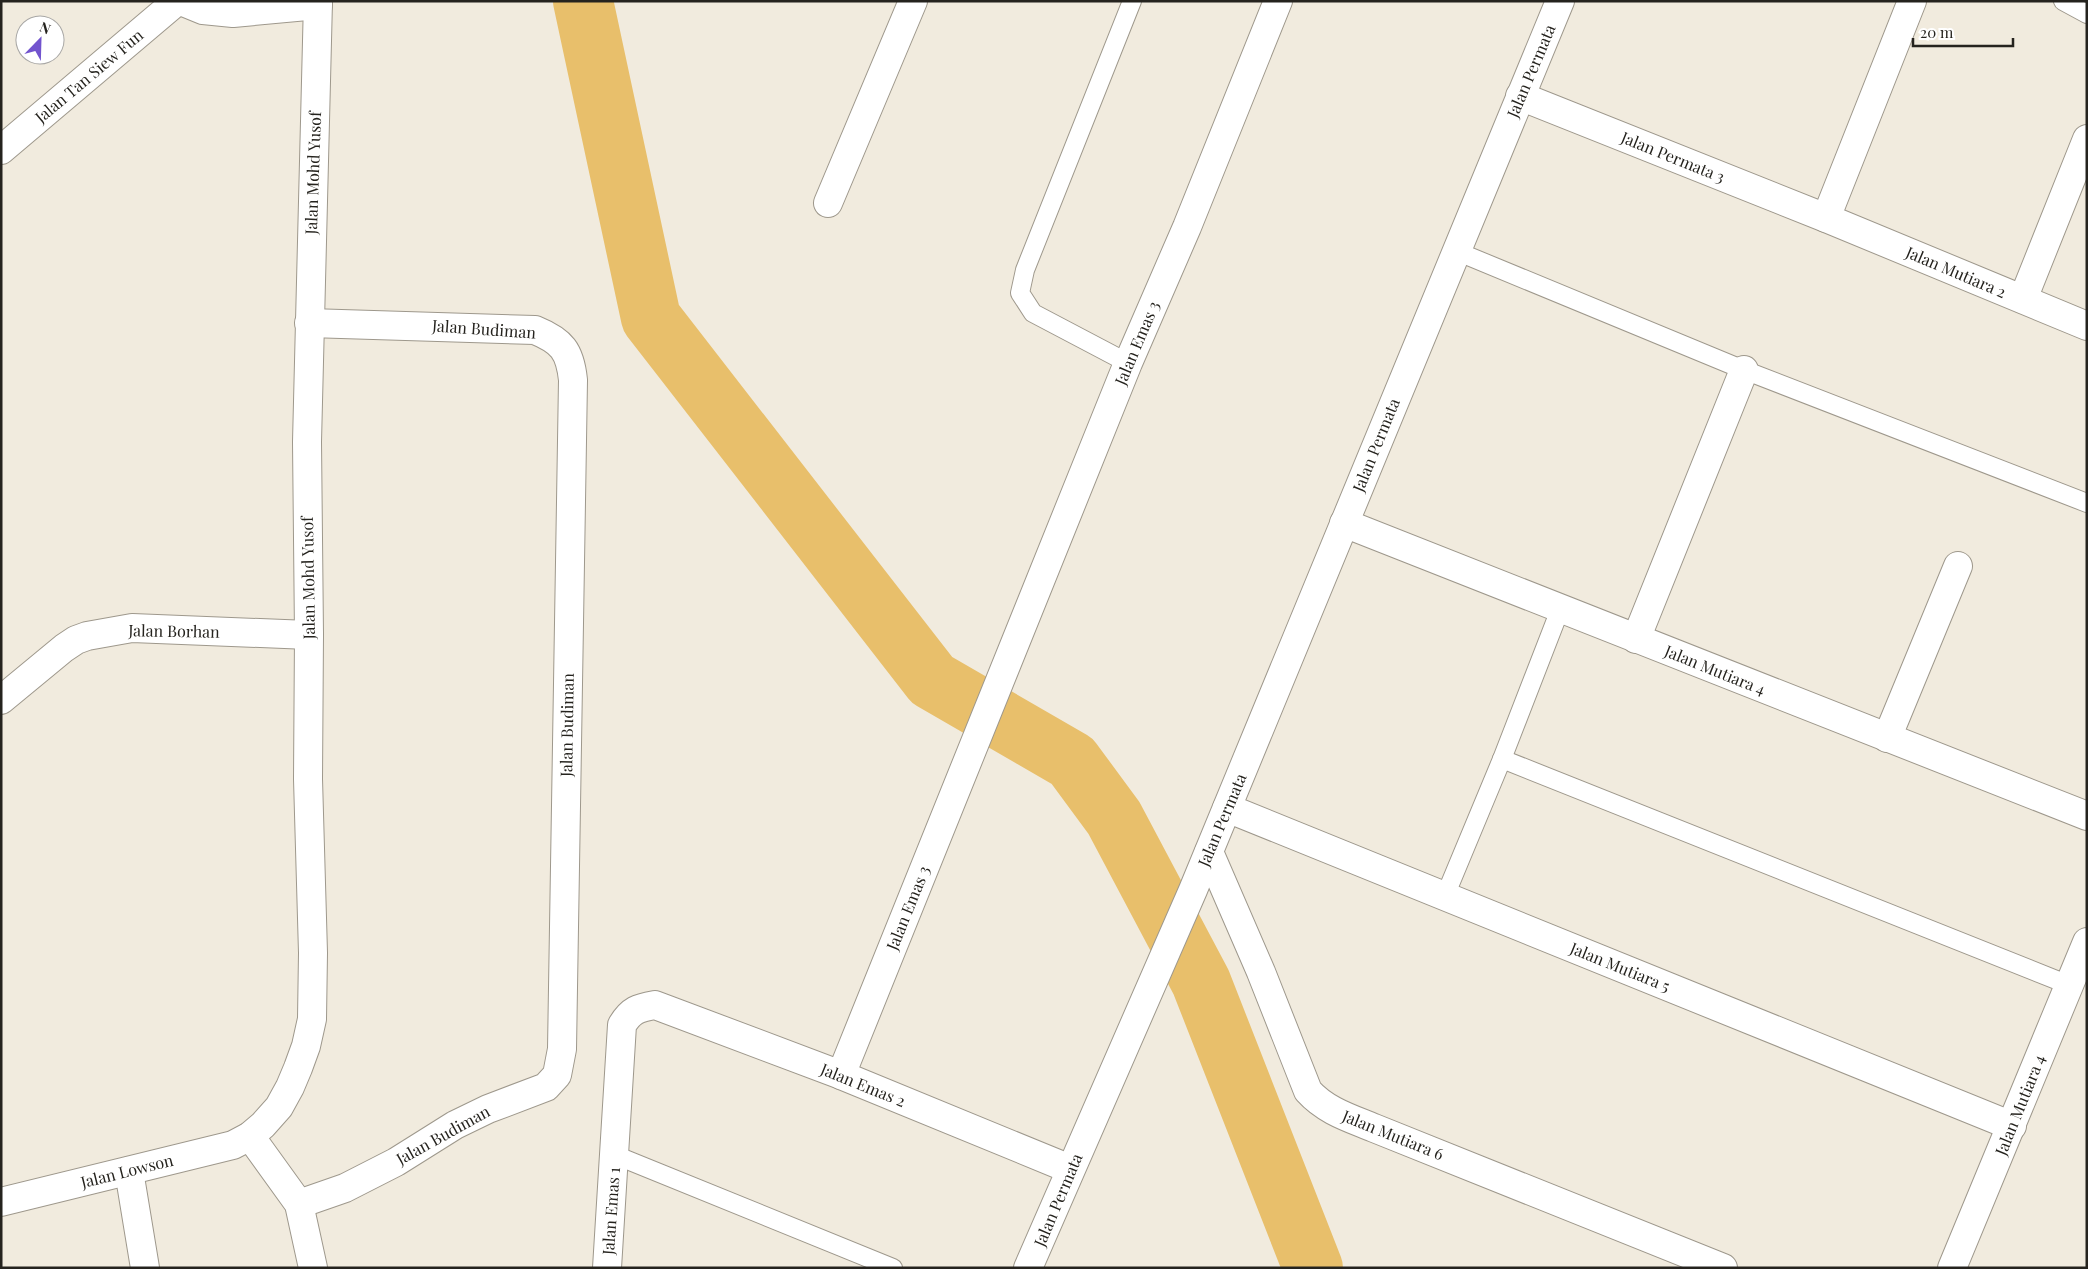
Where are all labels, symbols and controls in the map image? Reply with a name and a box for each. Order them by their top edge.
north arrow [15,15,65,65]
scale bar [1913,15,2013,47]
text: N [37,17,54,38]
street label: Jalan Permata [1501,21,1560,121]
text: 20 m [1920,22,1954,42]
street label: Jalan Tan Siew Fun [29,24,147,128]
street label: Jalan Mohd Yusof [300,110,325,236]
street label: Jalan Permata 3 [1617,126,1728,187]
street label: Jalan Mutiara 2 [1902,241,2009,302]
street label: Jalan Emas 3 [1109,298,1164,389]
street label: Jalan Budiman [430,314,537,343]
street label: Jalan Permata [1347,395,1404,496]
street label: Jalan Mohd Yusof [296,515,319,641]
street label: Jalan Borhan [127,619,220,642]
street label: Jalan Mutiara 4 [1661,639,1769,699]
street label: Jalan Budiman [555,672,578,778]
street label: Jalan Permata [1192,770,1251,870]
street label: Jalan Emas 3 [881,863,934,954]
street label: Jalan Mutiara 5 [1566,937,1673,996]
street label: Jalan Mutiara 4 [1989,1051,2049,1159]
street label: Jalan Emas 2 [817,1058,909,1111]
street label: Jalan Budiman [391,1100,494,1169]
street label: Jalan Mutiara 6 [1339,1104,1447,1164]
street label: Jalan Lowson [77,1149,176,1192]
street label: Jalan Permata [1028,1150,1087,1250]
street label: Jalan Emas 1 [597,1166,624,1257]

